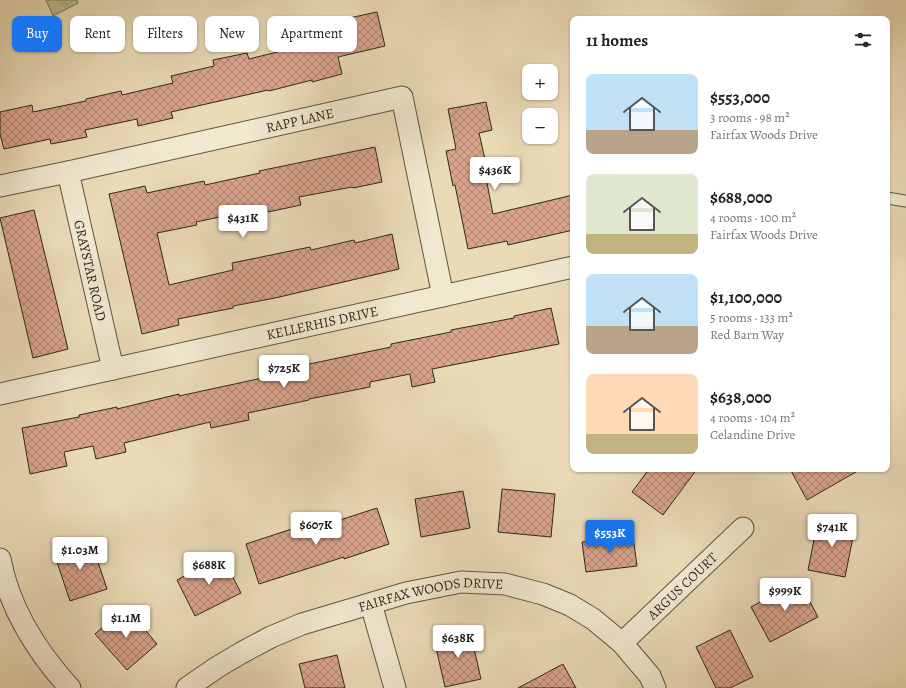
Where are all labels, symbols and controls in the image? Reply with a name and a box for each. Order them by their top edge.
chip: Buy [12,16,62,52]
chip: Rent [70,16,125,52]
chip: Filters [133,16,197,52]
chip: New [205,16,259,52]
chip: Apartment [267,16,357,52]
text: 11 homes [586,29,648,52]
icon: filters [852,29,874,51]
map controls [522,64,558,144]
button: + [522,64,558,100]
text: $553,000 [710,86,770,109]
icon: home [618,90,666,138]
street label: RAPP LANE [264,103,336,137]
button: − [522,108,558,144]
text: 3 rooms · 98 m² [710,109,789,126]
text: Fairfax Woods Drive [710,126,818,143]
pin: $436K [467,157,523,191]
text: $436K [479,161,511,178]
text: $688,000 [710,186,772,209]
icon: home [618,190,666,238]
pin: $431K [215,205,271,239]
text: $431K [228,209,258,226]
text: 4 rooms · 100 m² [710,209,796,226]
street label: GRAYSTAR ROAD [70,218,111,323]
text: Fairfax Woods Drive [710,226,818,243]
text: $1,100,000 [710,286,782,309]
icon: home [618,290,666,338]
street label: KELLERHIS DRIVE [265,301,380,344]
text: 5 rooms · 133 m² [710,309,793,326]
text: Red Barn Way [710,326,784,343]
pin: $725K [256,355,312,389]
text: $725K [268,359,300,376]
text: $638,000 [710,386,772,409]
icon: home [618,390,666,438]
text: 4 rooms · 104 m² [710,409,795,426]
text: Celandine Drive [710,426,795,443]
pin: $607K [288,512,344,546]
pin: $741K [804,514,860,548]
text: $607K [300,516,332,533]
text: $741K [817,518,847,535]
pin: $553K [582,520,638,554]
text: $553K [594,524,626,541]
pin: $1.03M [47,537,113,571]
text: $1.03M [61,541,99,558]
street label: ARGUS COURT [642,548,721,624]
pin: $688K [181,552,237,586]
text: $688K [192,556,226,573]
street label: FAIRFAX WOODS DRIVE [356,572,504,616]
pin: $999K [757,578,813,612]
text: $999K [769,582,801,599]
pin: $1.1M [98,605,154,639]
text: $1.1M [111,609,141,626]
pin: $638K [430,625,486,659]
text: $638K [442,629,474,646]

